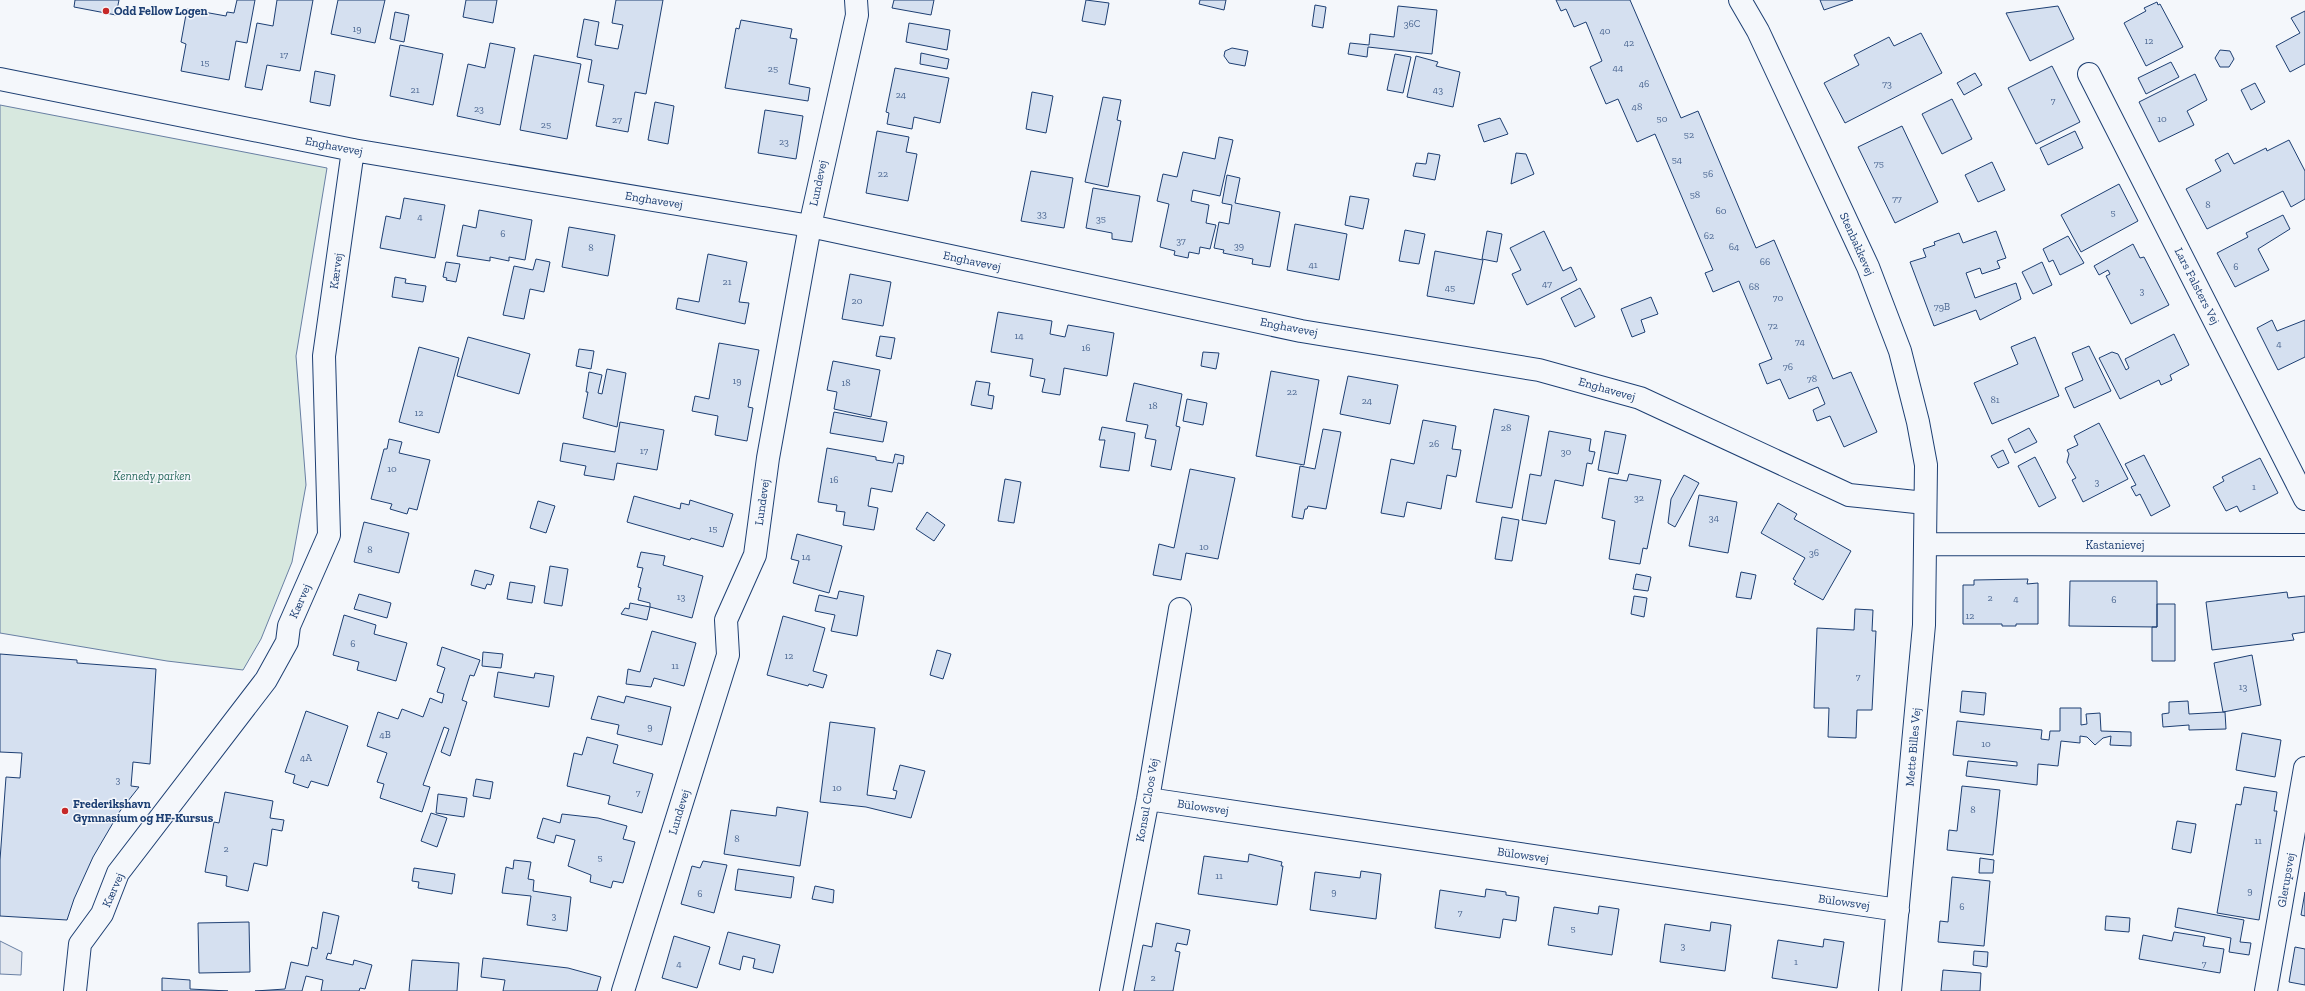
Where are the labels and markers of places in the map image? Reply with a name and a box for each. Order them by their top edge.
place label: Odd Fellow Logen [114,4,208,18]
marker: Odd Fellow Logen [101,6,111,16]
place label: Frederikshavn Gymnasium og HF-Kursus [73,797,214,825]
marker: Frederikshavn Gymnasium og HF-Kursus [60,806,70,816]

